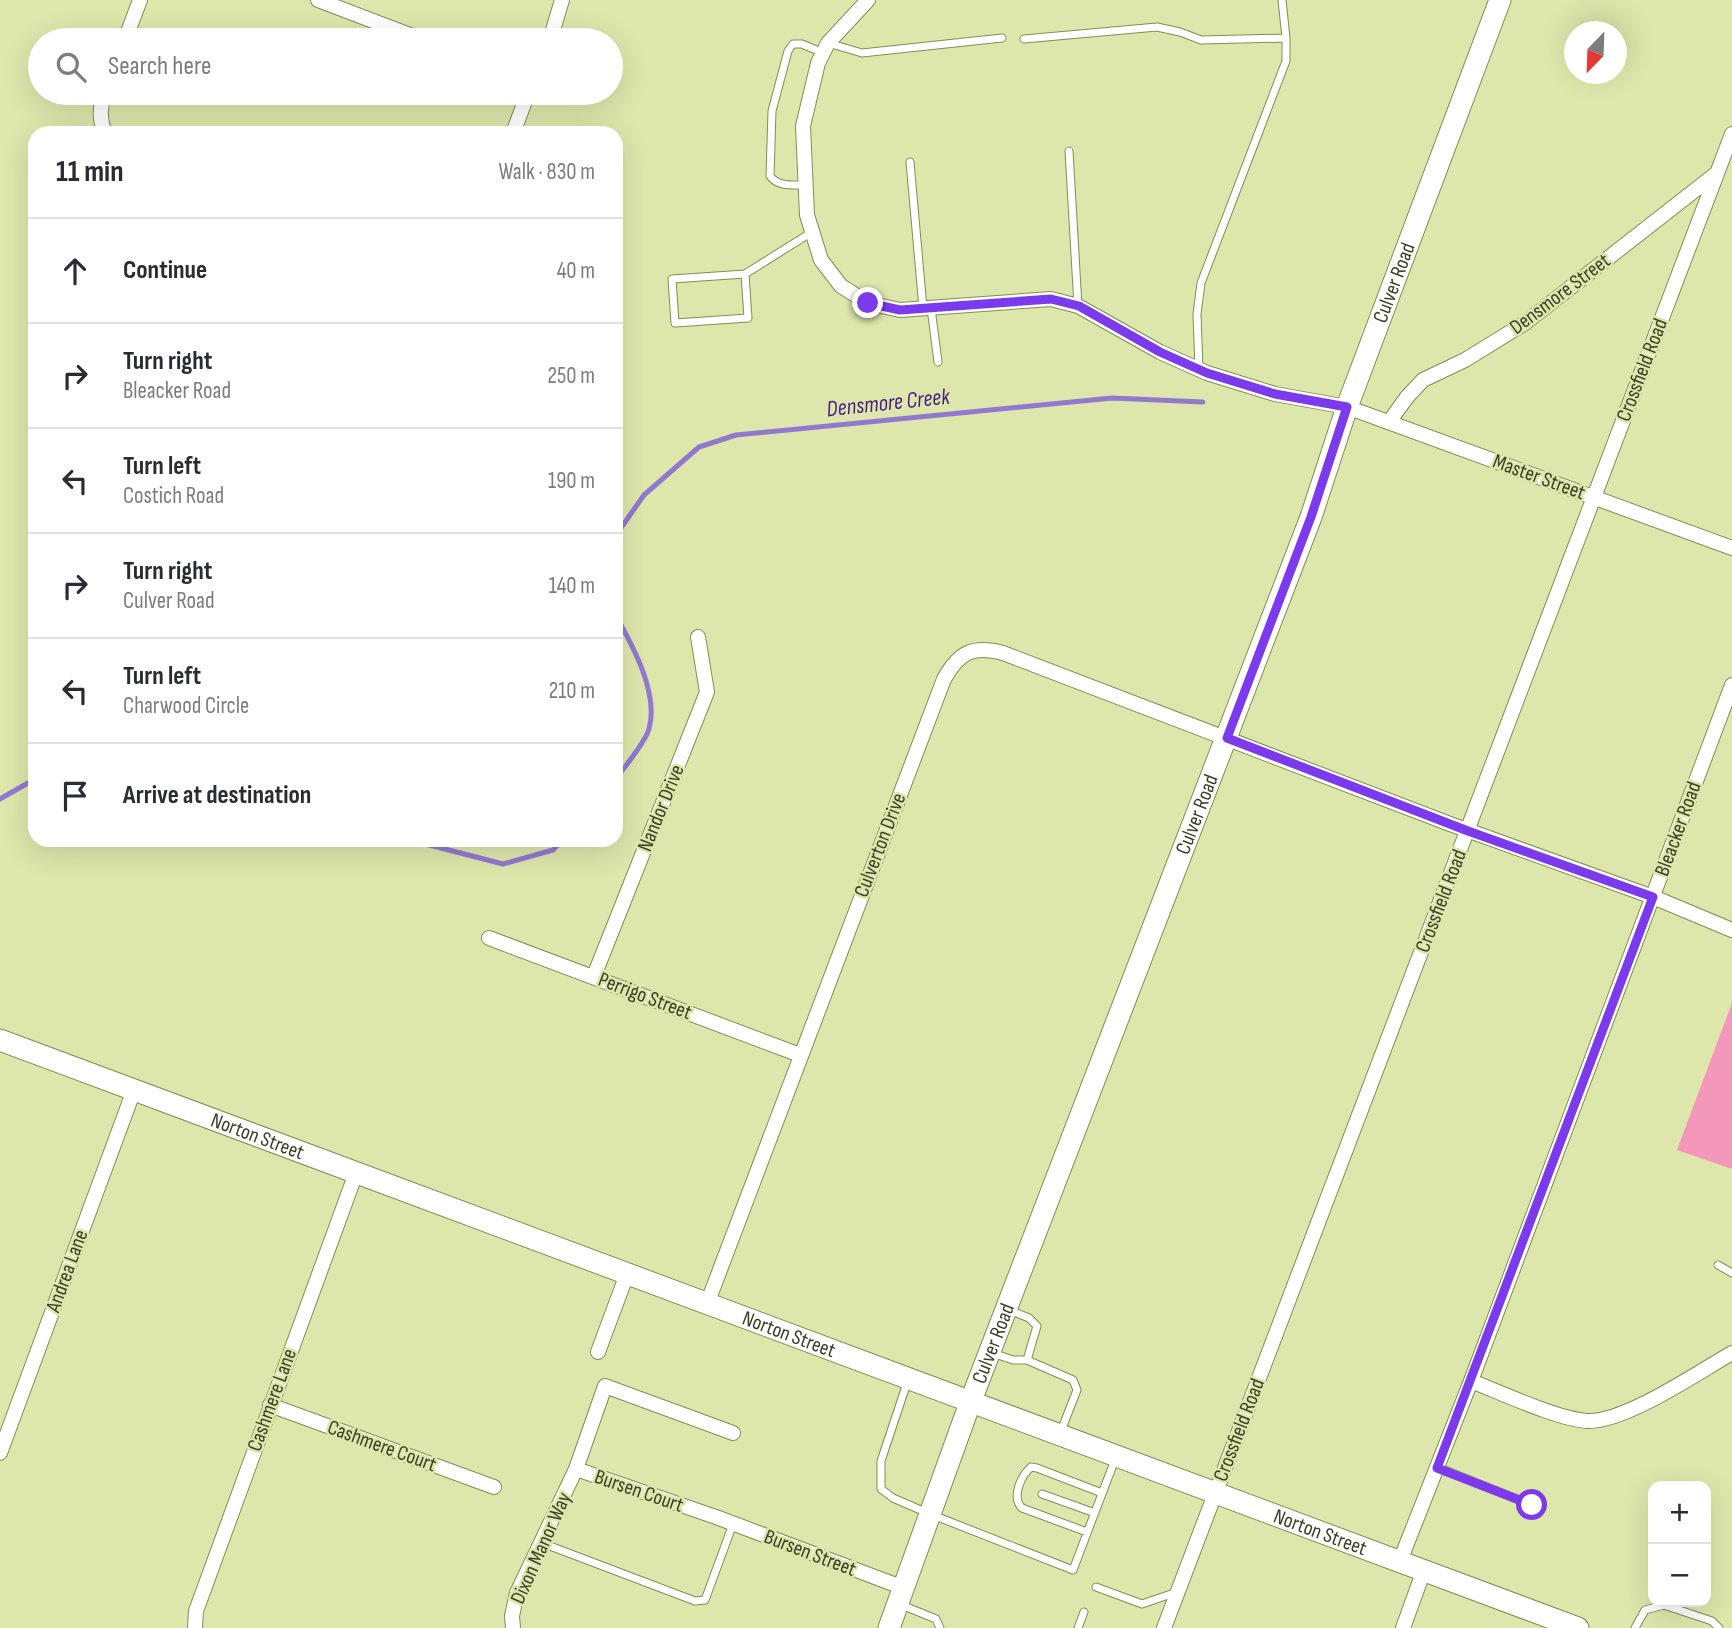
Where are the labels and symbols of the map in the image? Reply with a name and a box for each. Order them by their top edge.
north arrow [1564,21,1627,84]
street label: Culver Road [1367,239,1420,326]
street label: Densmore Street [1505,248,1615,340]
route end [852,287,883,318]
street label: Crossfield Road [1611,315,1673,425]
water label: Densmore Creek [825,382,952,423]
street label: Master Street [1489,449,1589,505]
street label: Nandor Drive [632,761,690,855]
street label: Culver Road [1170,771,1223,858]
street label: Bleacker Road [1649,778,1707,880]
street label: Culverton Drive [849,789,911,901]
street label: Crossfield Road [1410,846,1472,956]
street label: Perrigo Street [595,967,695,1025]
street label: Norton Street [208,1107,308,1165]
street label: Andrea Lane [40,1226,93,1317]
street label: Culver Road [966,1300,1020,1387]
street label: Norton Street [739,1305,839,1363]
street label: Cashmere Lane [242,1345,302,1455]
street label: Crossfield Road [1208,1375,1270,1485]
street label: Cashmere Court [324,1415,440,1477]
street label: Bursen Court [591,1464,687,1518]
street label: Dixon Manor Way [505,1488,577,1608]
route start [1516,1489,1547,1520]
street label: Norton Street [1270,1503,1370,1561]
street label: Bursen Street [760,1524,860,1582]

